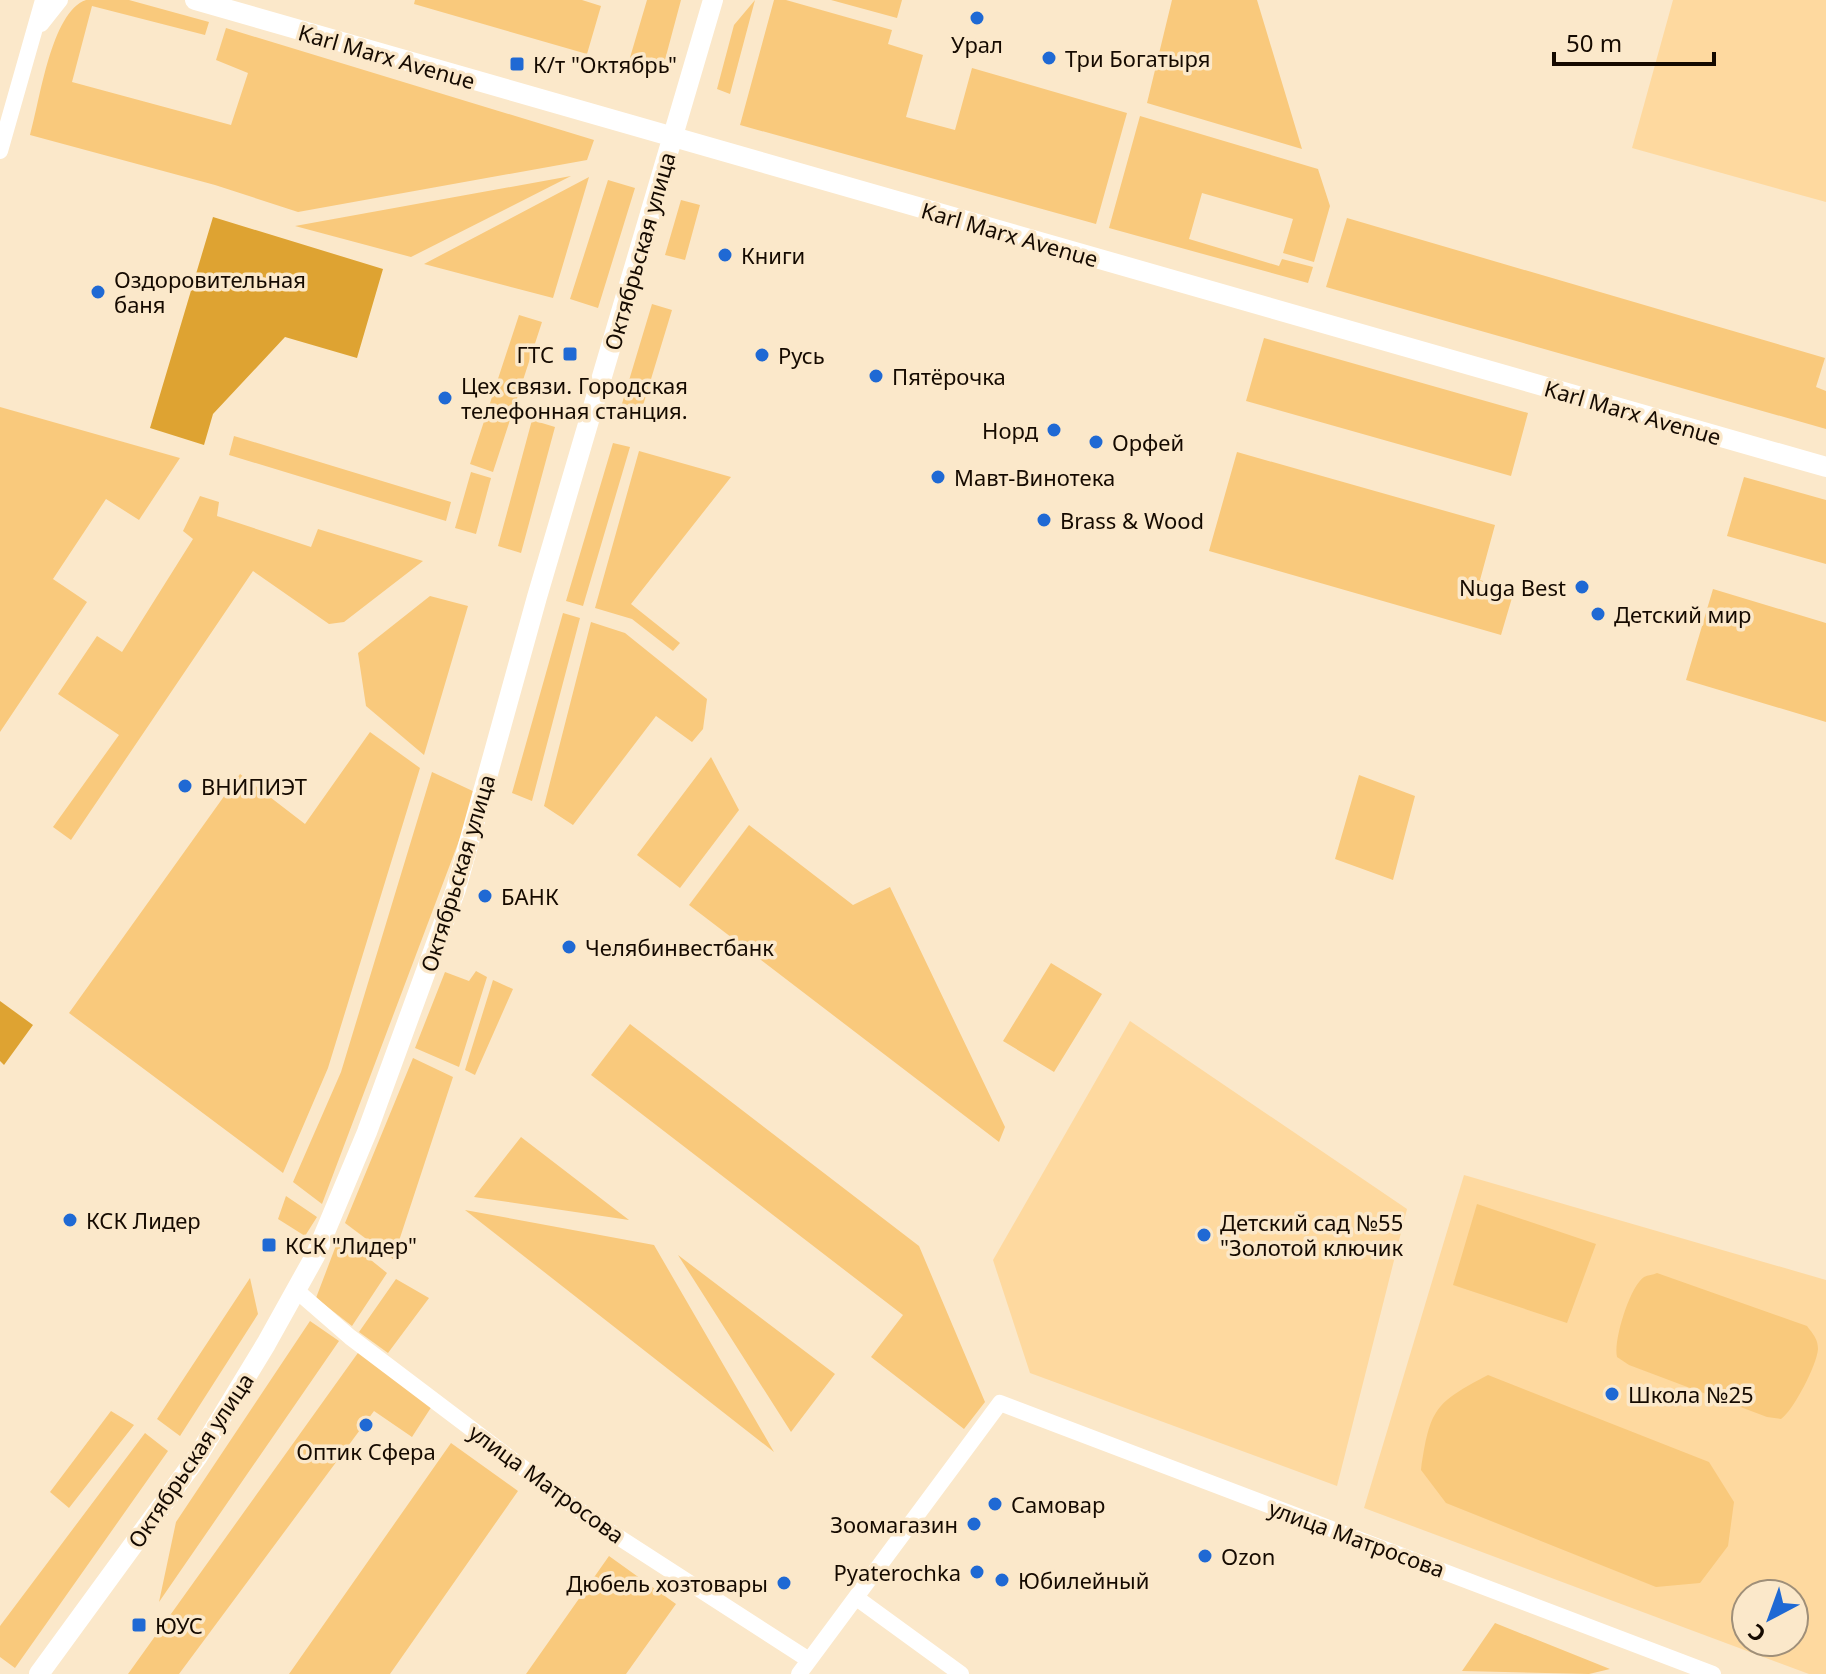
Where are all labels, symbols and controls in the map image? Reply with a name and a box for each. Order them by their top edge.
marker: Урал [968,9,986,27]
street label: Karl Marx Avenue [295,16,479,96]
scale bar [1554,16,1714,66]
text: 50 m [1566,26,1622,59]
place label: Урал [951,29,1003,59]
place label: Три Богатыря [1065,43,1210,73]
place label: К/т "Октябрь" [533,49,677,79]
marker: Три Богатыря [1040,49,1058,67]
marker: К/т "Октябрь" [508,55,526,73]
street label: Октябрьская улица [596,148,682,354]
street label: Karl Marx Avenue [918,194,1102,274]
place label: Книги [741,240,805,270]
marker: Книги [716,246,734,264]
place label: Оздоровительная баня [114,264,306,319]
marker: Оздоровительная баня [89,283,107,301]
place label: ГТС [516,339,554,369]
place label: Русь [778,340,825,370]
marker: ГТС [561,345,579,363]
marker: Русь [753,346,771,364]
place label: Пятёрочка [892,361,1006,391]
marker: Пятёрочка [867,367,885,385]
place label: Цех связи. Городская телефонная станция. [461,370,688,425]
street label: Karl Marx Avenue [1541,372,1725,452]
marker: Цех связи. Городская телефонная станция. [436,389,454,407]
place label: Норд [982,415,1039,445]
marker: Норд [1045,421,1063,439]
place label: Орфей [1112,427,1184,457]
marker: Орфей [1087,433,1105,451]
place label: Мавт-Винотека [954,462,1115,492]
marker: Мавт-Винотека [929,468,947,486]
place label: Brass & Wood [1060,505,1204,535]
marker: Brass & Wood [1035,511,1053,529]
place label: Nuga Best [1459,572,1566,602]
marker: Nuga Best [1573,578,1591,596]
place label: Детский мир [1614,599,1751,629]
marker: Детский мир [1589,605,1607,623]
place label: ВНИПИЭТ [201,771,307,801]
street label: Октябрьская улица [413,771,501,975]
marker: ВНИПИЭТ [176,777,194,795]
place label: БАНК [501,881,559,911]
marker: БАНК [476,887,494,905]
place label: Челябинвестбанк [585,932,774,962]
marker: Челябинвестбанк [560,938,578,956]
place label: КСК Лидер [86,1205,201,1235]
place label: Детский сад №55 "Золотой ключик [1220,1207,1404,1262]
marker: КСК Лидер [61,1211,79,1229]
marker: Детский сад №55 "Золотой ключик [1195,1226,1213,1244]
place label: КСК "Лидер" [285,1230,417,1260]
marker: КСК "Лидер" [260,1236,278,1254]
street label: Октябрьская улица [120,1367,260,1553]
place label: Школа №25 [1628,1379,1754,1409]
marker: Школа №25 [1603,1385,1621,1403]
marker: Оптик Сфера [357,1416,375,1434]
street label: улица Матросова [463,1416,631,1550]
place label: Оптик Сфера [296,1436,436,1466]
place label: Самовар [1011,1489,1105,1519]
street label: улица Матросова [1265,1492,1449,1584]
marker: Самовар [986,1495,1004,1513]
place label: Зоомагазин [830,1509,958,1539]
marker: Зоомагазин [965,1515,983,1533]
place label: Ozon [1221,1541,1275,1571]
marker: Ozon [1196,1547,1214,1565]
place label: Pyaterochka [834,1557,961,1587]
marker: Pyaterochka [968,1563,986,1581]
place label: Юбилейный [1018,1565,1149,1595]
place label: Дюбель хозтовары [566,1568,768,1598]
marker: Юбилейный [993,1571,1011,1589]
marker: Дюбель хозтовары [775,1574,793,1592]
north arrow [1730,1578,1810,1658]
place label: ЮУС [155,1610,203,1640]
marker: ЮУС [130,1616,148,1634]
text: С [1741,1618,1771,1650]

